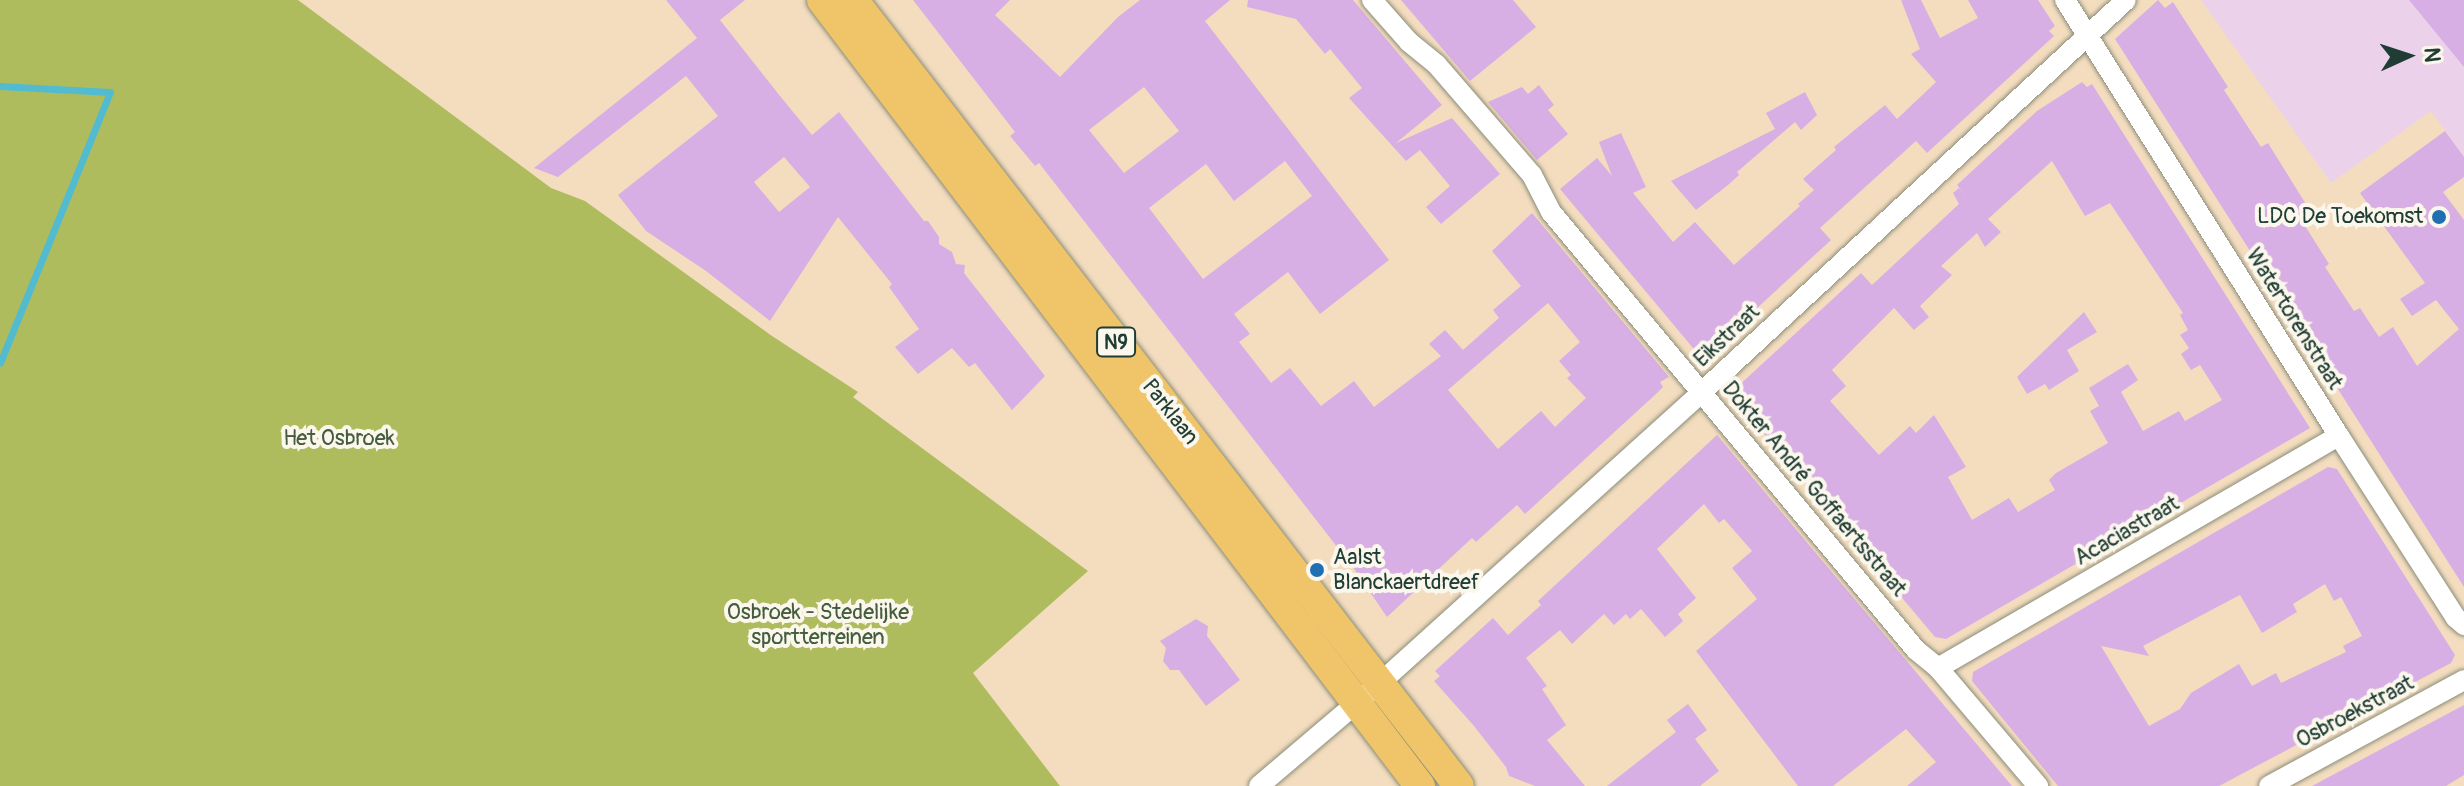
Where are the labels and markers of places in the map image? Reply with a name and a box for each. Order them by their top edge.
place label: LDC De Toekomst [2257,204,2423,230]
marker: LDC De Toekomst [2430,208,2448,226]
place label: Aalst Blanckaertdreef [1333,544,1480,596]
marker: Aalst Blanckaertdreef [1308,561,1326,579]

